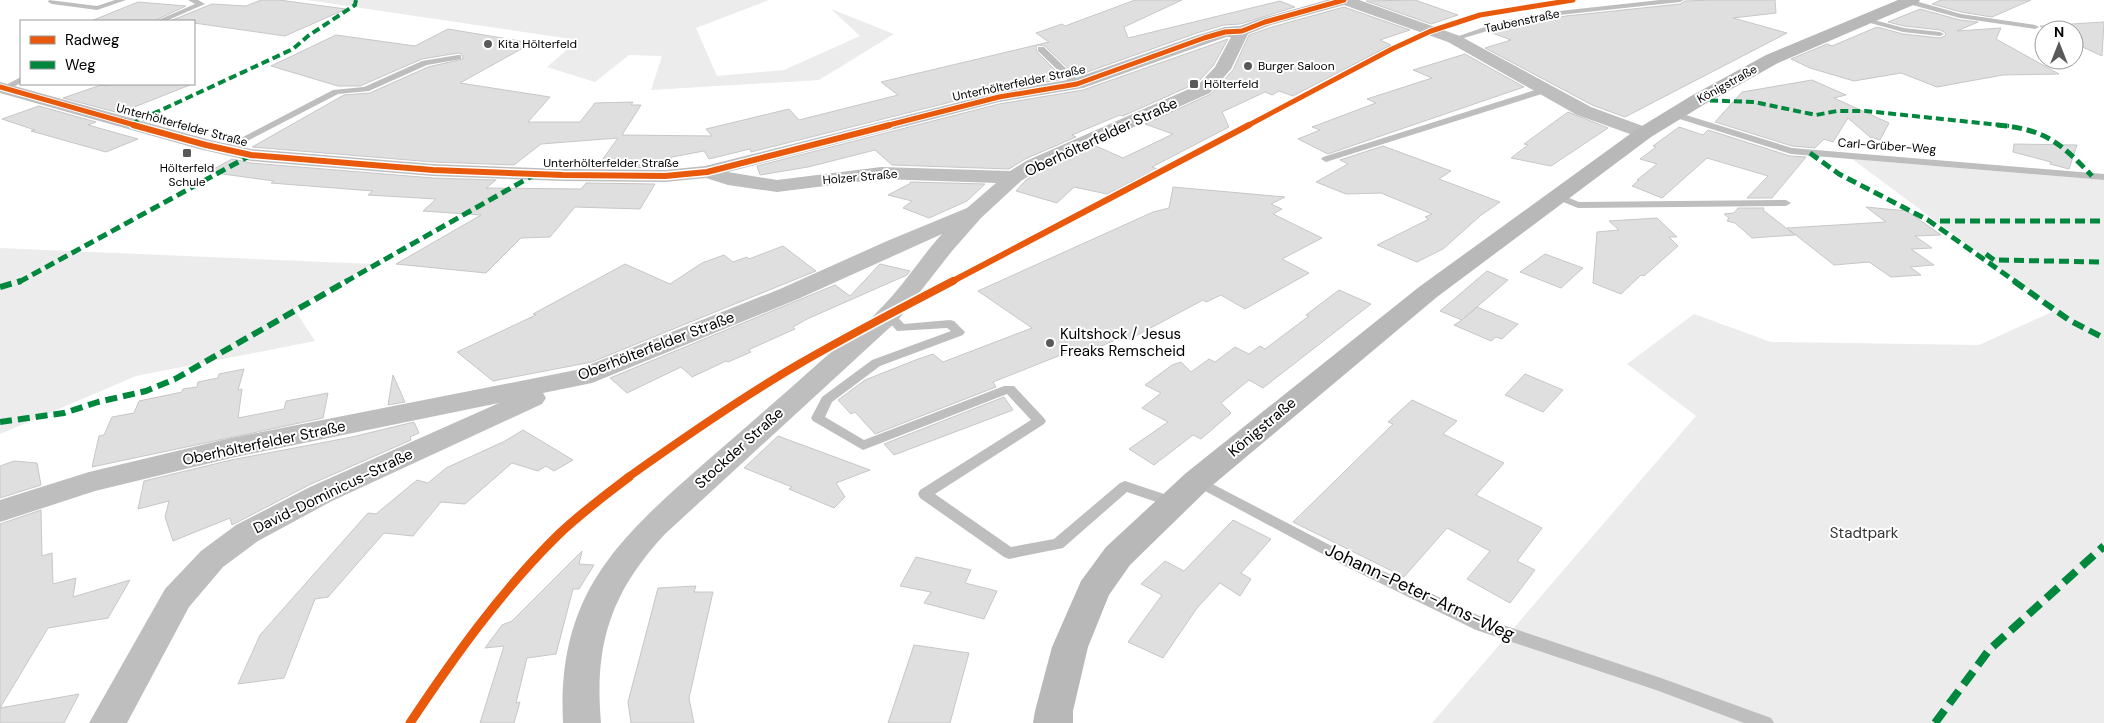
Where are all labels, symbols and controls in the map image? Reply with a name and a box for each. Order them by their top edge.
street label: Taubenstraße [1483,5,1561,37]
legend [20,20,195,85]
north arrow [2034,20,2084,70]
text: N [2054,23,2064,41]
text: Radweg [65,30,119,50]
place label: Kita Hölterfeld [498,36,577,52]
marker: Kita Hölterfeld [482,38,494,50]
text: Weg [65,55,96,75]
place label: Burger Saloon [1258,58,1335,74]
marker: Burger Saloon [1242,60,1254,72]
street label: Unterhölterfelder Straße [951,61,1087,105]
street label: Königstraße [1694,61,1760,107]
place label: Hölterfeld [1204,76,1259,92]
marker: Hölterfeld [1188,78,1200,90]
street label: Oberhölterfelder Straße [1021,93,1181,181]
street label: Unterhölterfelder Straße [114,100,250,150]
street label: Carl-Grüber-Weg [1837,135,1937,157]
marker: Hölterfeld Schule [181,147,193,159]
street label: Unterhölterfelder Straße [543,155,679,171]
place label: Hölterfeld Schule [160,160,214,190]
street label: Holzer Straße [822,166,898,188]
street label: Oberhölterfelder Straße [575,307,737,385]
place label: Kultshock / Jesus Freaks Remscheid [1060,324,1185,361]
marker: Kultshock / Jesus Freaks Remscheid [1044,337,1056,349]
street label: Königstraße [1224,393,1300,461]
street label: Stockder Straße [690,403,788,493]
street label: Oberhölterfelder Straße [181,416,347,470]
street label: David-Dominicus-Straße [250,444,416,538]
park label: Stadtpark [1830,523,1899,543]
street label: Johann-Peter-Arns-Weg [1321,537,1519,647]

